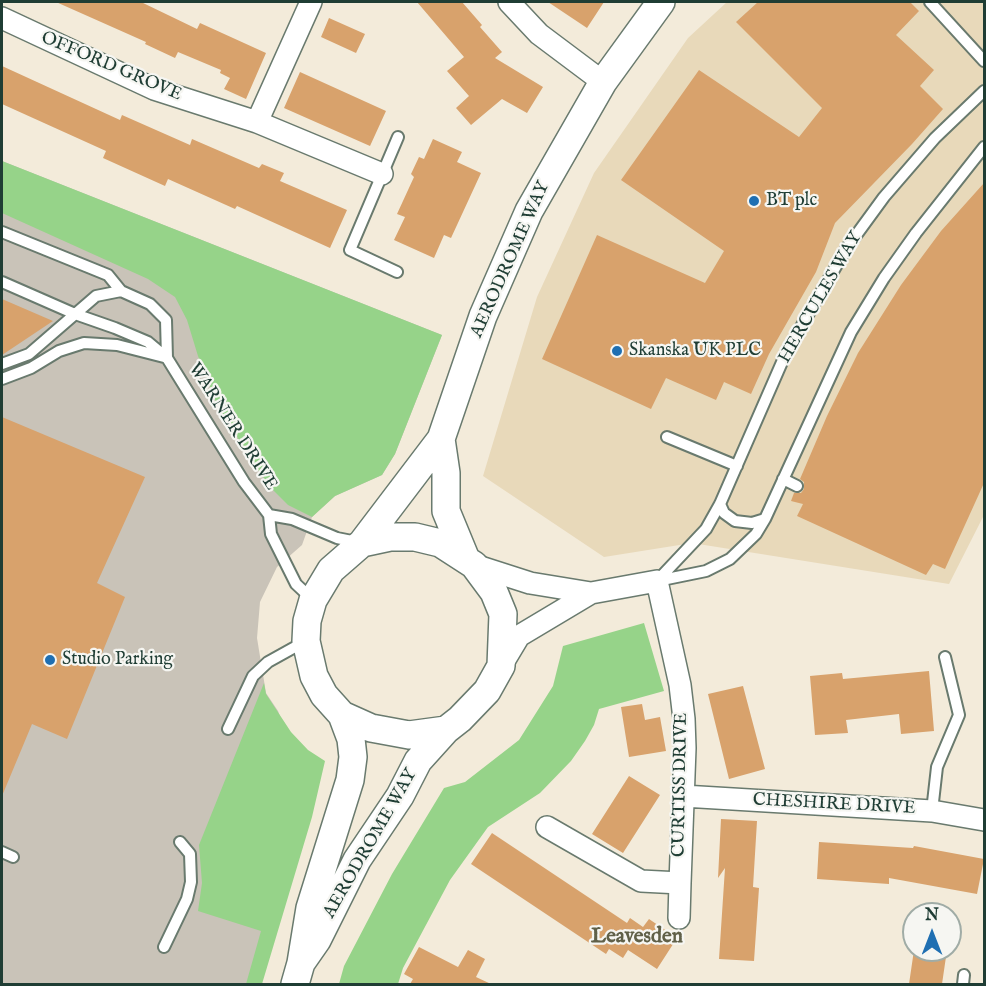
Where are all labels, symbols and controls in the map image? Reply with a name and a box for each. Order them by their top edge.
street label: OFFORD GROVE [37,28,185,106]
street label: AERODROME WAY [467,179,555,341]
place label: BT plc [766,190,817,212]
marker: BT plc [747,194,761,208]
street label: HERCULES WAY [775,228,867,368]
place label: Skanska UK PLC [629,340,761,362]
marker: Skanska UK PLC [610,344,624,358]
street label: WARNER DRIVE [183,359,281,495]
place label: Studio Parking [62,649,173,671]
marker: Studio Parking [43,653,57,667]
street label: CURTISS DRIVE [669,713,693,857]
street label: AERODROME WAY [319,766,423,922]
street label: CHESHIRE DRIVE [752,790,916,820]
north arrow [902,902,962,962]
text: N [925,906,939,926]
district label: Leavesden [591,925,683,951]

